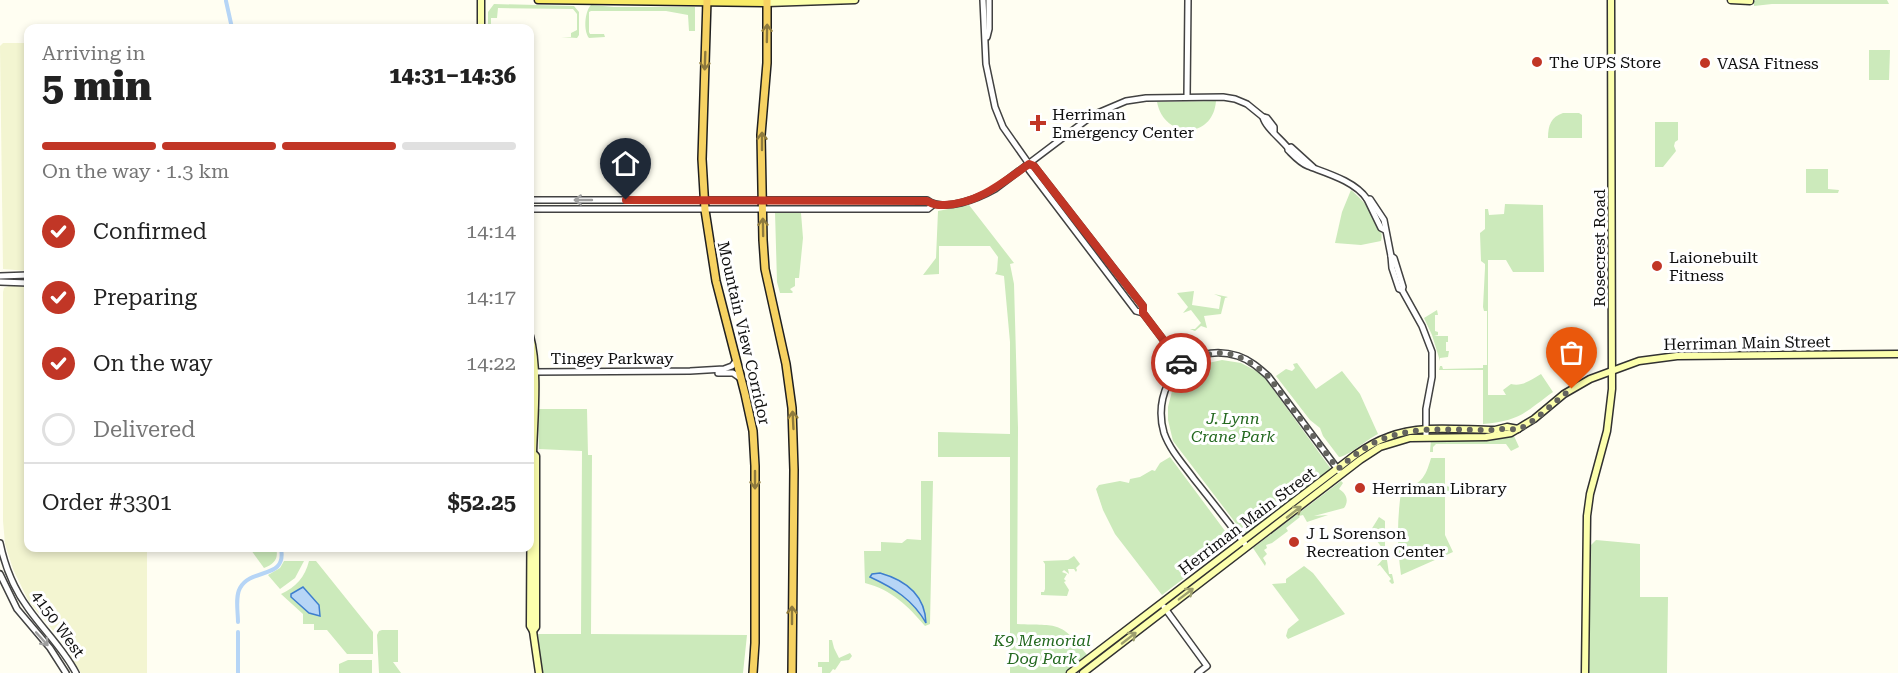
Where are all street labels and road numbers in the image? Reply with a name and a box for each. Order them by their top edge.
street label: Rosecrest Road [1590,189,1609,307]
street label: Mountain View Corridor [714,239,774,427]
street label: Herriman Main Street [1663,332,1831,354]
street label: Tingey Parkway [551,349,674,368]
street label: Herriman Main Street [1175,463,1319,579]
street label: 4150 West [27,587,89,661]

